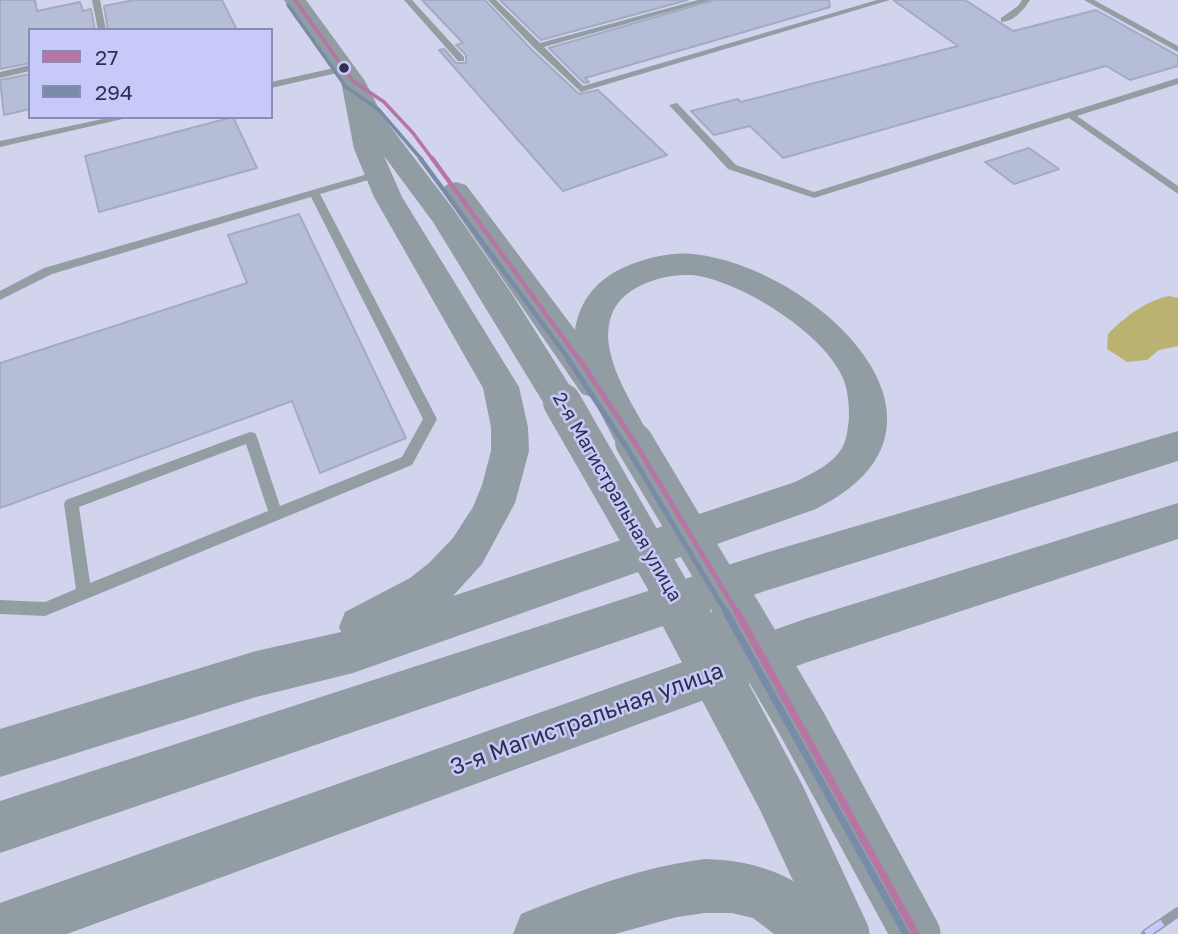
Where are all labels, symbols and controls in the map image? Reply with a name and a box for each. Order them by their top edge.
legend [28,28,273,119]
text: 27 [95,44,118,70]
unlabelled marker [337,61,351,75]
text: 294 [95,79,133,105]
street label: 2-я Магистральная улица [548,388,686,606]
street label: 3-я Магистральная улица [447,657,727,781]

